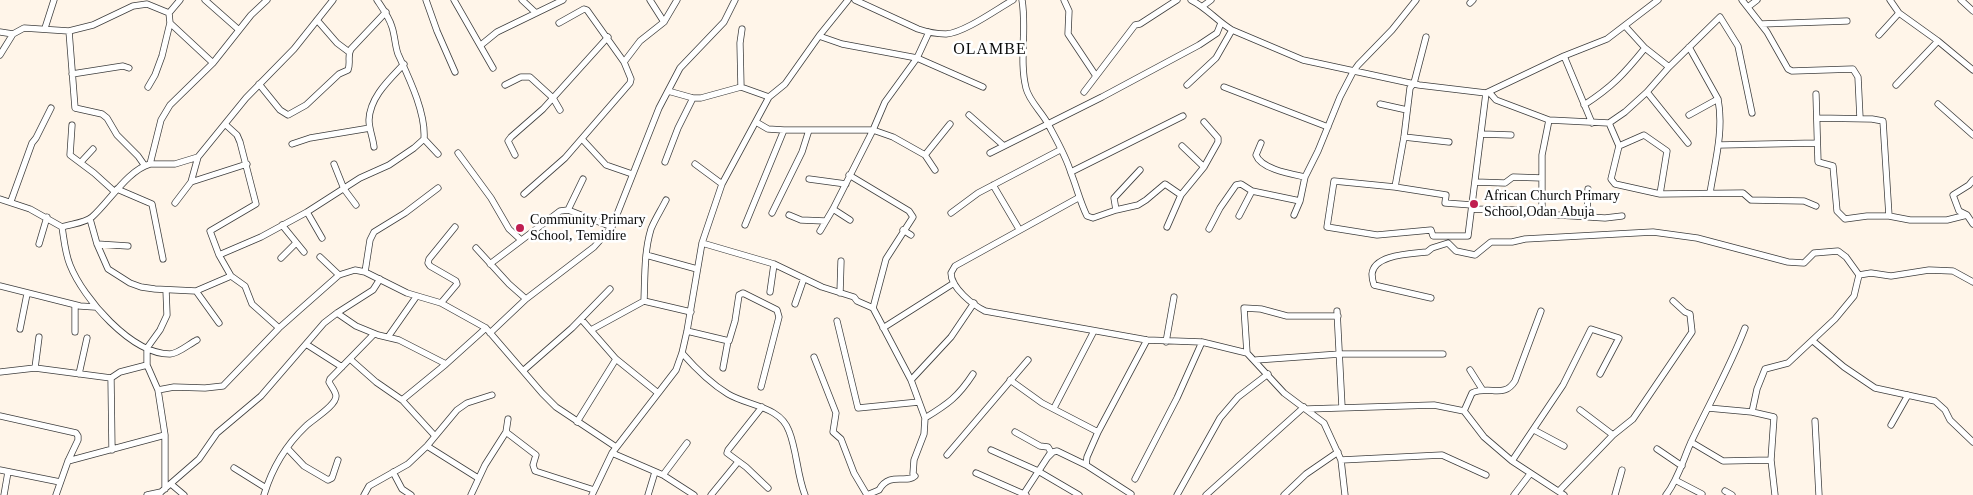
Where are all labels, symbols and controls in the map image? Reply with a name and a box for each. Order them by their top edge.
district label: OLAMBE [952,40,1028,60]
place label: African Church Primary School,Odan Abuja [1484,188,1620,220]
marker: African Church Primary School,Odan Abuja [1468,198,1480,210]
place label: Community Primary School, Temidire [530,212,646,244]
marker: Community Primary School, Temidire [514,222,526,234]

